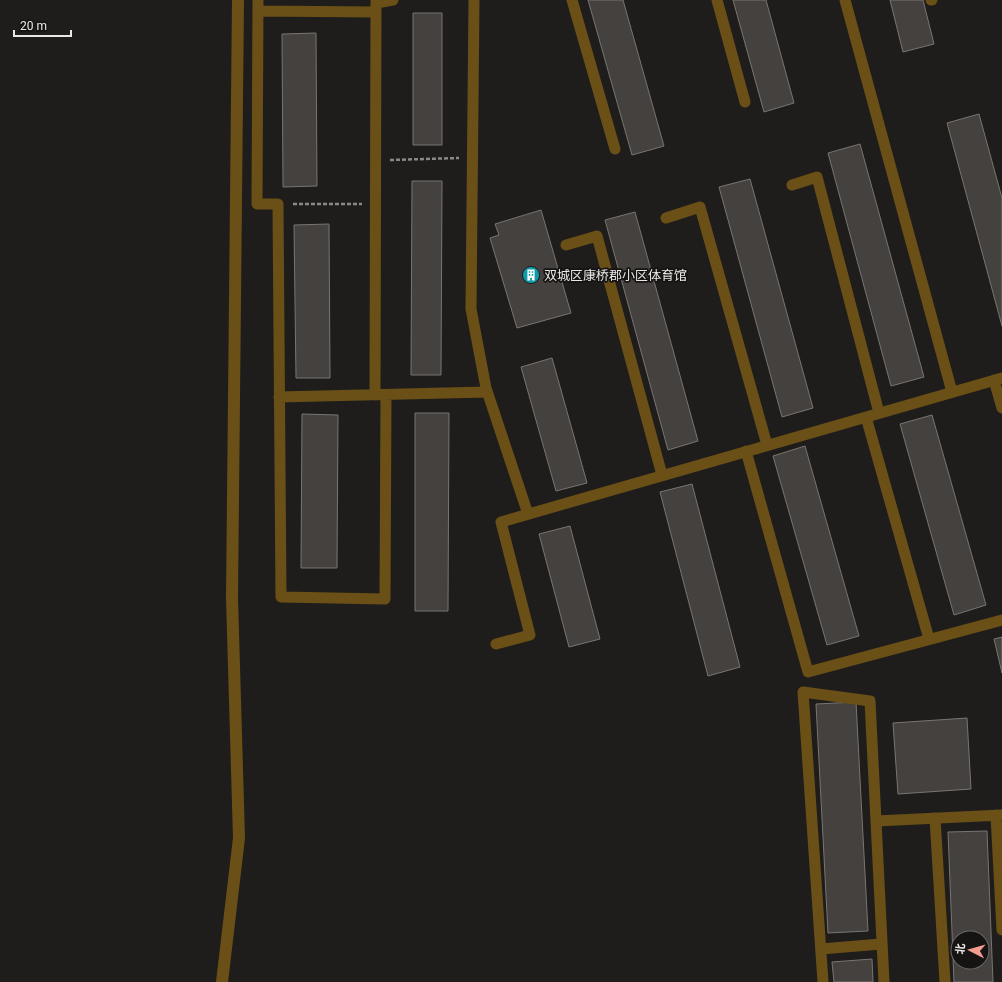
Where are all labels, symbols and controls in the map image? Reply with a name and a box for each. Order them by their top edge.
scale bar [14,12,71,38]
text: 20 m [20,19,47,33]
building icon: 双城区康桥郡小区体育馆 [521,265,541,285]
place label: 双城区康桥郡小区体育馆 [544,268,687,283]
north arrow [950,930,990,970]
text: 北 [954,943,968,955]

